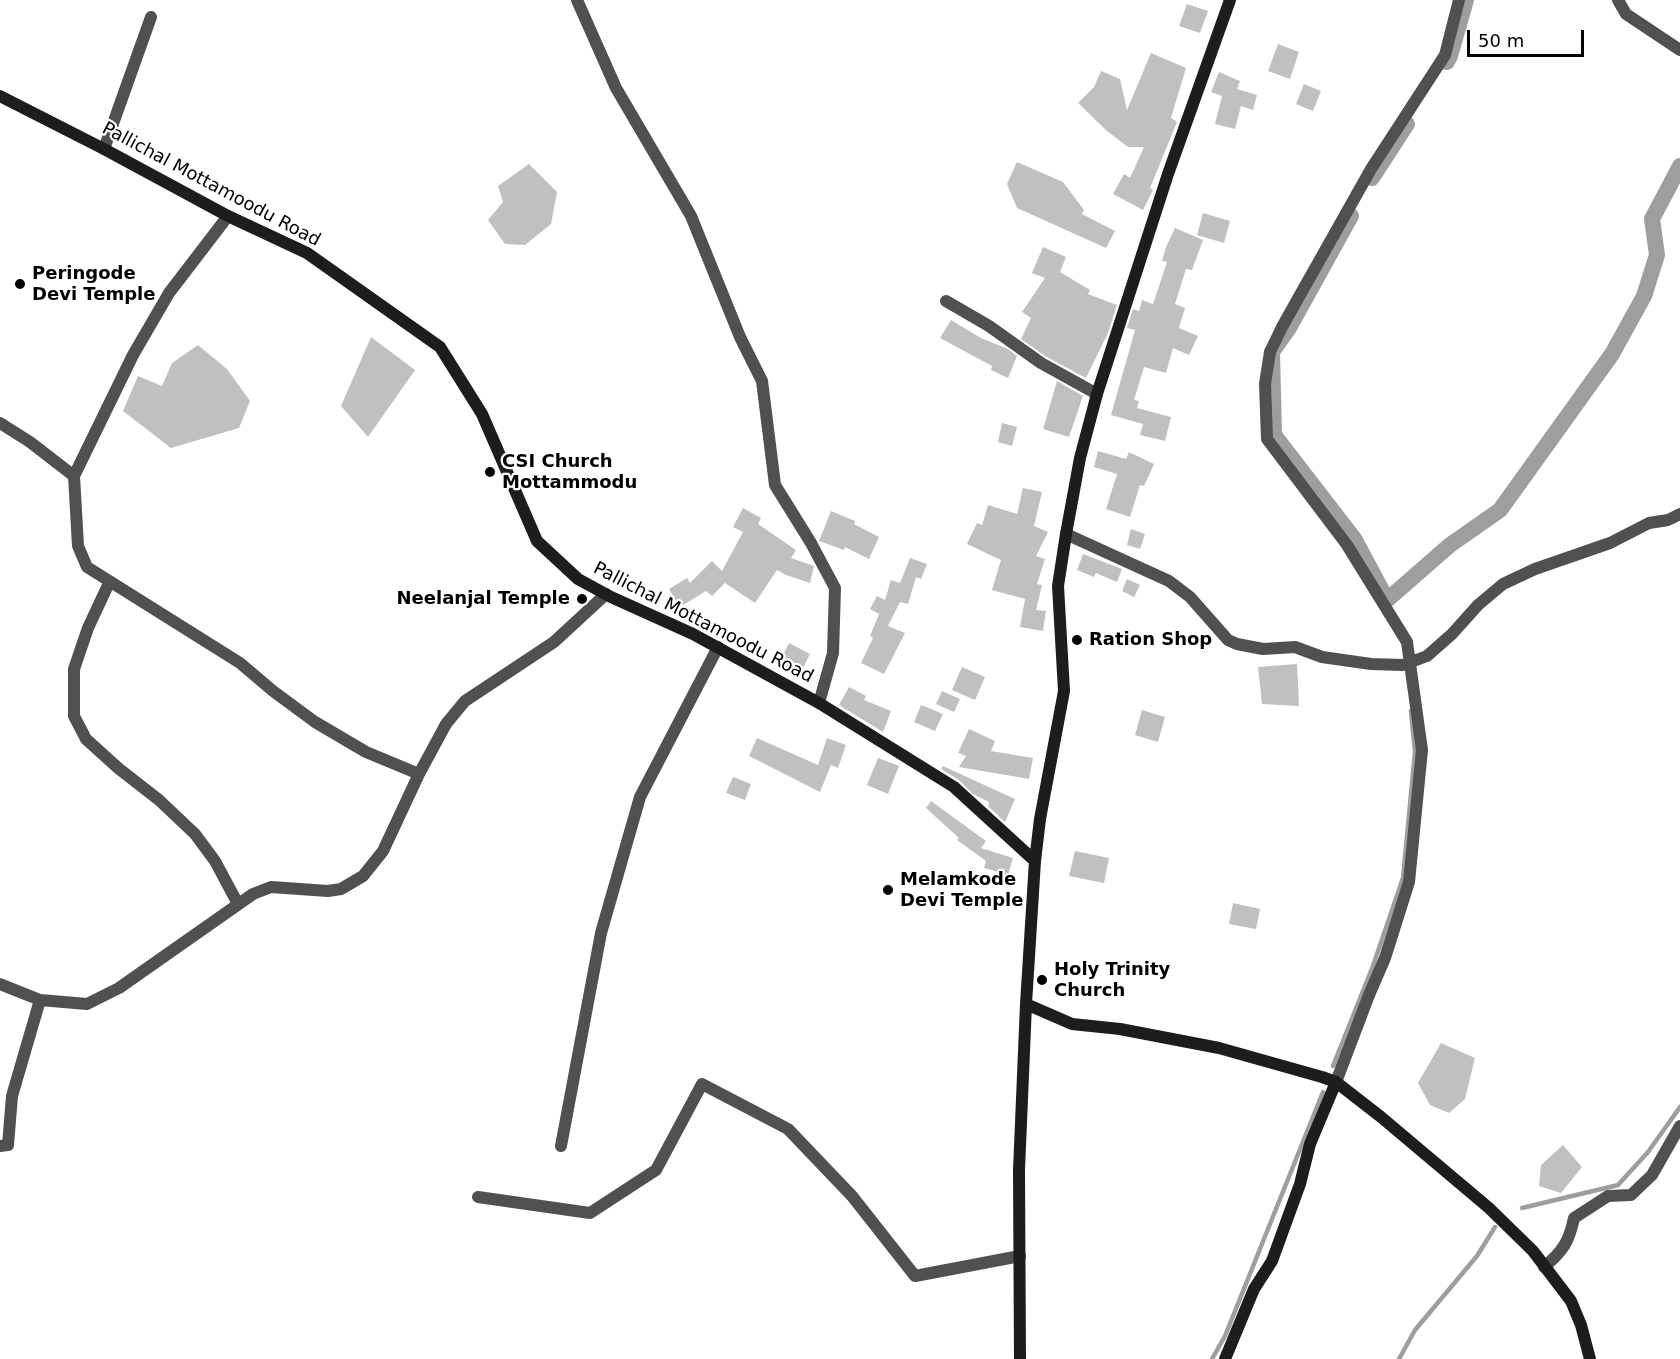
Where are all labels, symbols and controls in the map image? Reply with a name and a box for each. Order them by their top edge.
scale bar [1470,18,1587,56]
text: 50 m [1478,30,1524,51]
street label: Pallichal Mottamoodu Road [98,118,324,252]
place label: Peringode Devi Temple [32,263,155,306]
marker: Peringode Devi Temple [13,277,27,291]
place label: CSI Church Mottammodu [502,451,637,494]
marker: CSI Church Mottammodu [483,465,497,479]
street label: Pallichal Mottamoodu Road [589,558,817,688]
place label: Neelanjal Temple [397,588,570,610]
marker: Neelanjal Temple [575,592,589,606]
place label: Ration Shop [1089,629,1212,651]
marker: Ration Shop [1070,633,1084,647]
place label: Melamkode Devi Temple [900,869,1023,912]
marker: Melamkode Devi Temple [881,883,895,897]
place label: Holy Trinity Church [1054,959,1170,1002]
marker: Holy Trinity Church [1035,973,1049,987]

